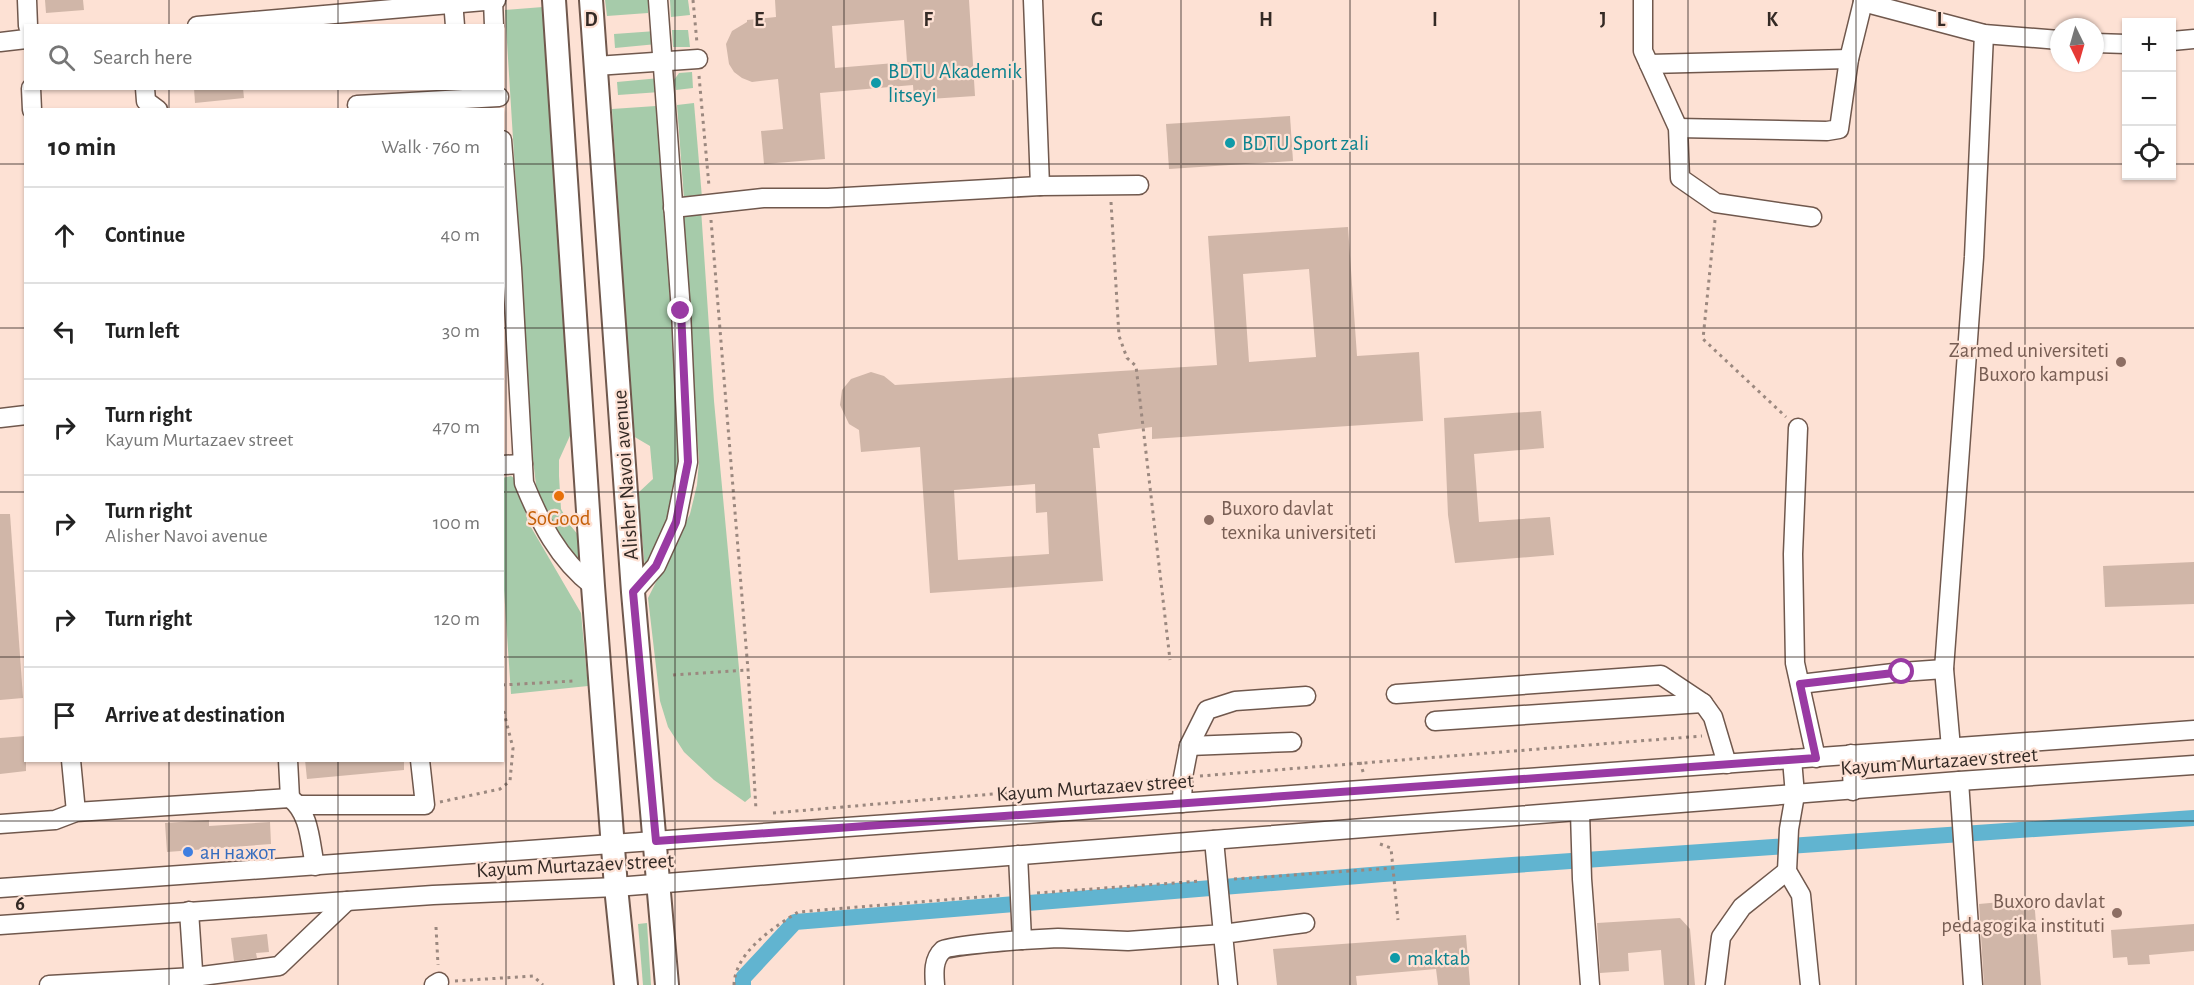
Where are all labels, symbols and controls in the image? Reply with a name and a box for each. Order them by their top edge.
text: D [584,10,598,30]
text: E [754,10,764,30]
text: F [923,10,933,30]
text: G [1091,10,1103,30]
text: H [1259,10,1273,30]
text: I [1432,10,1438,30]
text: J [1600,10,1606,30]
text: K [1766,10,1778,30]
text: L [1937,10,1946,30]
north arrow [2050,18,2104,72]
map controls [2122,18,2176,180]
button: + [2122,18,2176,72]
search box [24,24,504,90]
icon: search [45,41,78,74]
text: Search here [93,46,192,68]
place label: BDTU Akademik litseyi [888,61,1022,106]
button: − [2122,72,2176,126]
marker: BDTU Akademik litseyi [869,76,883,90]
button: locate [2122,126,2176,180]
place label: BDTU Sport zali [1242,133,1369,154]
text: 10 min [48,134,116,160]
marker: BDTU Sport zali [1223,136,1237,150]
text: Walk · 760 m [381,137,480,157]
icon: ahead [48,219,81,252]
text: Continue [105,224,185,246]
text: 40 m [441,225,480,245]
route end [667,297,693,323]
icon: left [48,315,81,348]
text: Turn left [105,320,179,342]
text: 30 m [442,321,480,341]
place label: Zarmed universiteti Buxoro kampusi [1949,340,2109,385]
marker: Zarmed universiteti Buxoro kampusi [2114,355,2128,369]
street label: Alisher Navoi avenue [609,389,642,561]
text: Turn right [105,404,192,426]
icon: right [48,411,81,444]
text: 470 m [432,417,480,437]
text: Kayum Murtazaev street [105,430,294,450]
marker: SoGood [552,489,566,503]
place label: Buxoro davlat texnika universiteti [1221,498,1377,543]
text: Turn right [105,500,192,522]
icon: right [48,507,81,540]
place label: SoGood [527,508,591,529]
text: 100 m [433,513,480,533]
marker: Buxoro davlat texnika universiteti [1202,513,1216,527]
text: Alisher Navoi avenue [105,526,268,546]
icon: right [48,603,81,636]
text: Turn right [105,608,192,630]
text: 120 m [434,609,480,629]
route start [1888,658,1914,684]
icon: arrive [48,699,81,732]
text: Arrive at destination [105,704,285,726]
street label: Kayum Murtazaev street [1840,744,2039,779]
street label: Kayum Murtazaev street [996,770,1195,805]
place label: ан нажот [200,842,276,863]
marker: ан нажот [181,845,195,859]
street label: Kayum Murtazaev street [476,850,675,881]
place label: Buxoro davlat pedagogika instituti [1941,891,2105,936]
text: 6 [15,894,25,914]
marker: Buxoro davlat pedagogika instituti [2110,906,2124,920]
place label: maktab [1407,948,1470,969]
marker: maktab [1388,951,1402,965]

